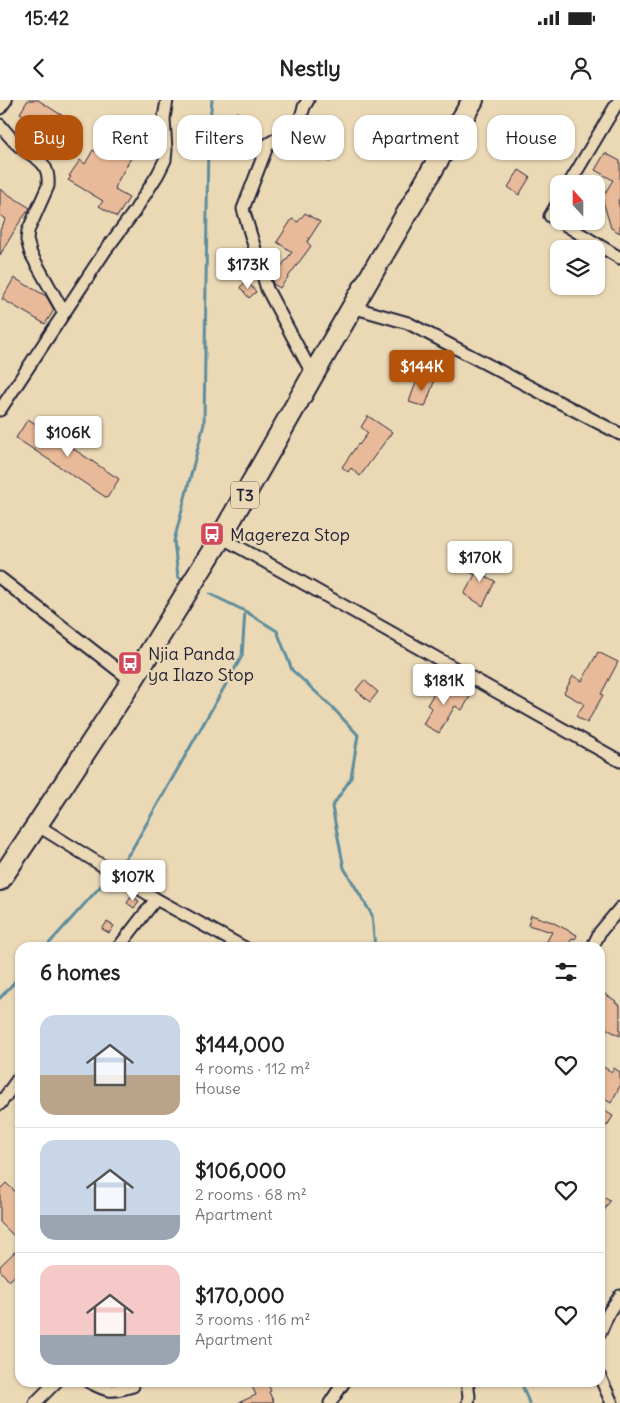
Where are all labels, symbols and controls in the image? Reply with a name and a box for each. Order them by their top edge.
text: 15:42 [25,6,69,30]
icon: back [25,54,53,82]
text: Nestly [279,54,341,82]
icon: person [567,54,595,82]
chip: Buy [15,115,83,160]
chip: Rent [93,115,167,160]
chip: Filters [177,115,262,160]
chip: New [272,115,344,160]
chip: Apartment [354,115,477,160]
chip: House [487,115,575,160]
north arrow [550,175,605,230]
map controls [550,175,605,295]
button: layers [550,240,605,295]
pin: $173K [213,248,283,290]
text: $173K [227,254,269,274]
pin: $144K [387,350,457,392]
text: $144K [400,356,444,376]
pin: $106K [33,416,103,458]
text: $106K [46,422,90,442]
road number: T3 [231,482,259,508]
bus stop icon: Magereza Stop [199,521,225,547]
place label: Magereza Stop [230,523,350,546]
pin: $170K [445,540,515,583]
text: $170K [458,547,502,567]
place label: Njia Panda ya Ilazo Stop [148,642,254,686]
bus stop icon: Njia Panda ya Ilazo Stop [117,650,143,676]
pin: $181K [409,664,479,706]
text: $181K [424,670,464,690]
pin: $107K [98,860,168,902]
text: $107K [112,866,154,886]
icon: filters [552,958,580,986]
text: 6 homes [40,959,120,986]
text: $144,000 [195,1031,285,1058]
icon: home [80,1035,140,1095]
icon: heart [552,1051,580,1079]
text: 4 rooms · 112 m² [195,1058,310,1078]
text: House [195,1078,241,1098]
text: $106,000 [195,1157,286,1184]
icon: home [80,1160,140,1220]
icon: heart [552,1176,580,1204]
text: 2 rooms · 68 m² [195,1184,307,1204]
text: Apartment [195,1204,273,1224]
text: $170,000 [195,1282,285,1309]
icon: home [80,1285,140,1345]
icon: heart [552,1301,580,1329]
text: 3 rooms · 116 m² [195,1309,311,1329]
text: Apartment [195,1329,273,1349]

